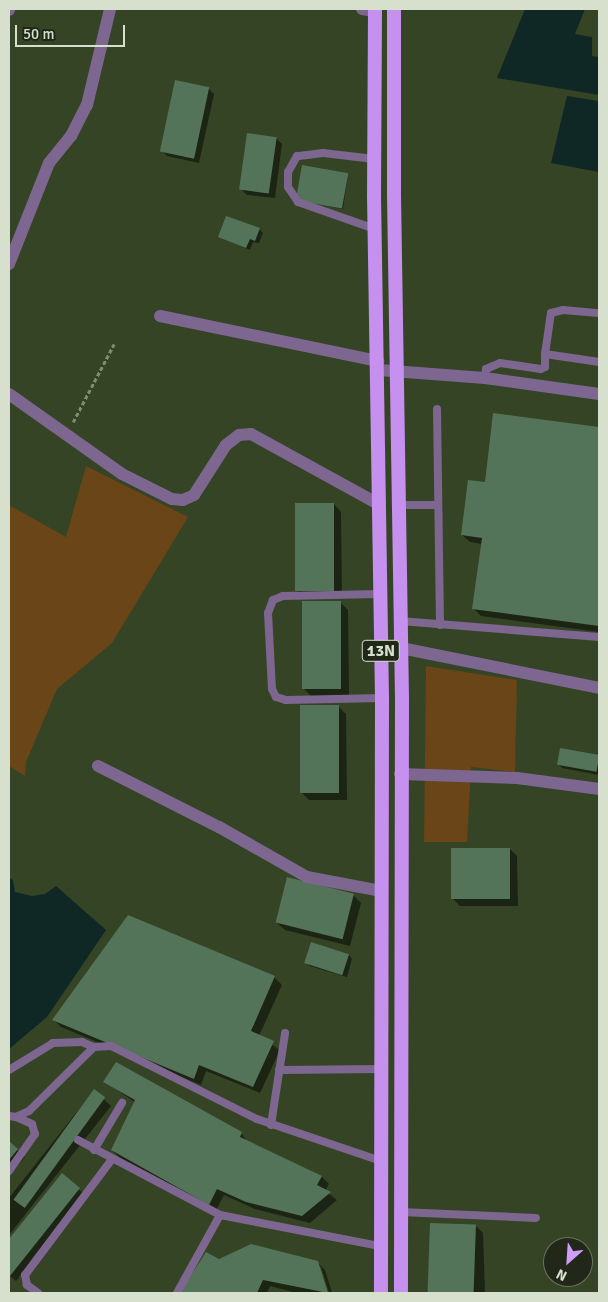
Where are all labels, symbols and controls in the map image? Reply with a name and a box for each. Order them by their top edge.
scale bar [18,15,128,47]
text: 50 m [23,25,54,43]
road number: 13N [361,637,401,664]
north arrow [543,1237,593,1287]
text: N [554,1265,570,1285]

